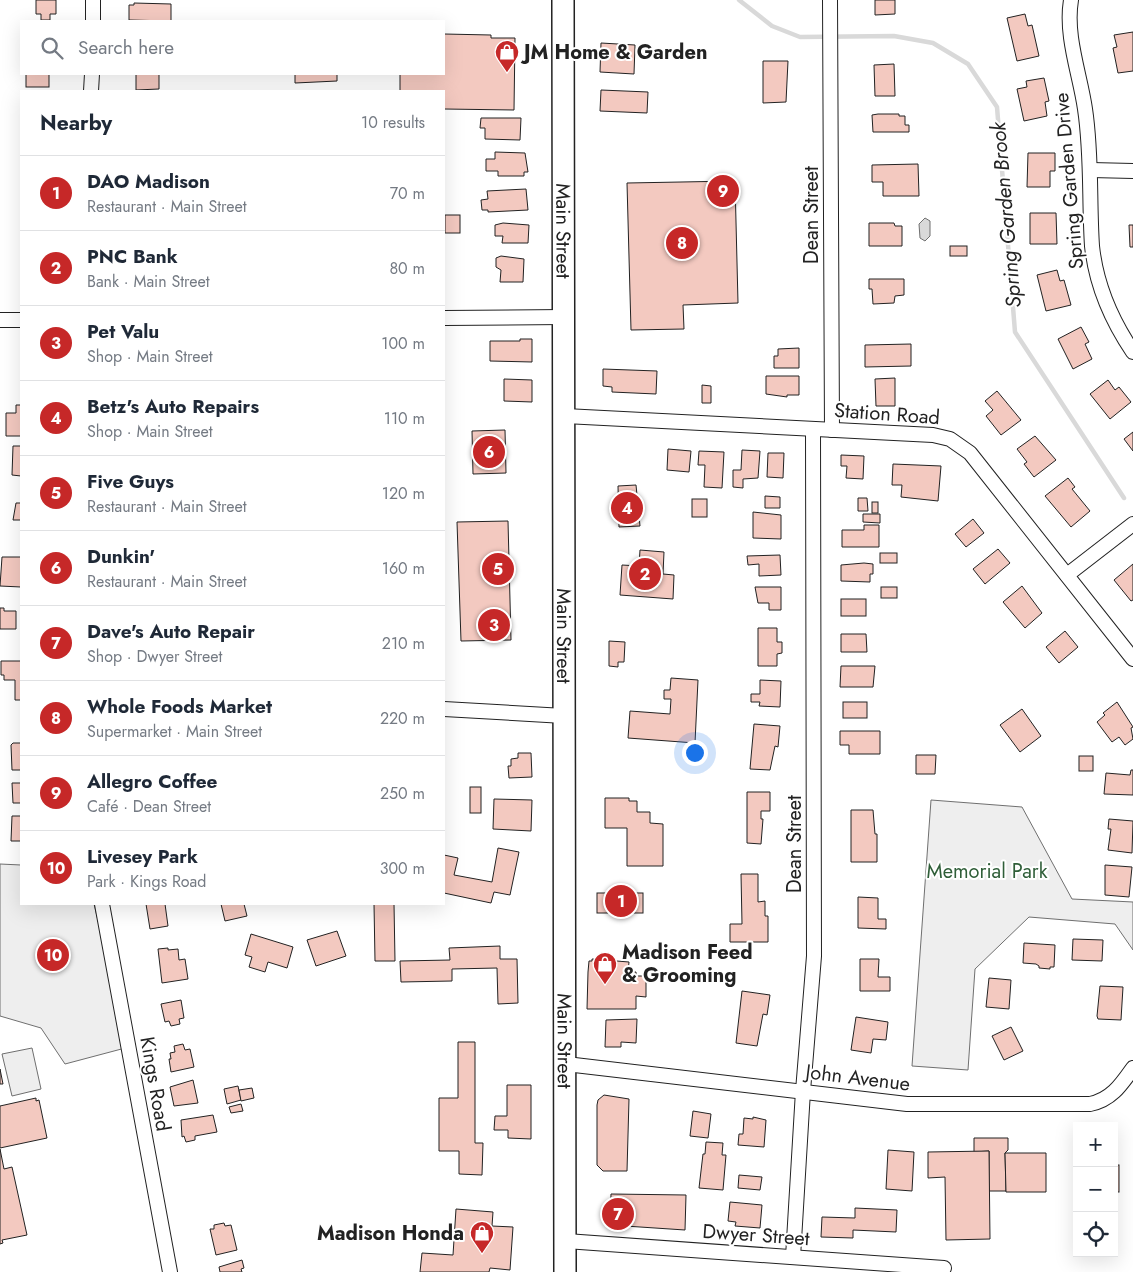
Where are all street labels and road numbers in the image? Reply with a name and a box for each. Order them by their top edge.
street label: Spring Garden Drive [1047,92,1091,270]
street label: Dean Street [797,166,826,264]
street label: Main Street [549,183,578,279]
street label: Station Road [833,396,941,432]
street label: Main Street [549,588,579,684]
street label: Dean Street [780,795,809,893]
street label: Main Street [550,993,579,1089]
street label: Kings Road [132,1034,178,1134]
street label: John Avenue [801,1057,912,1099]
street label: Dwyer Street [701,1217,811,1253]

